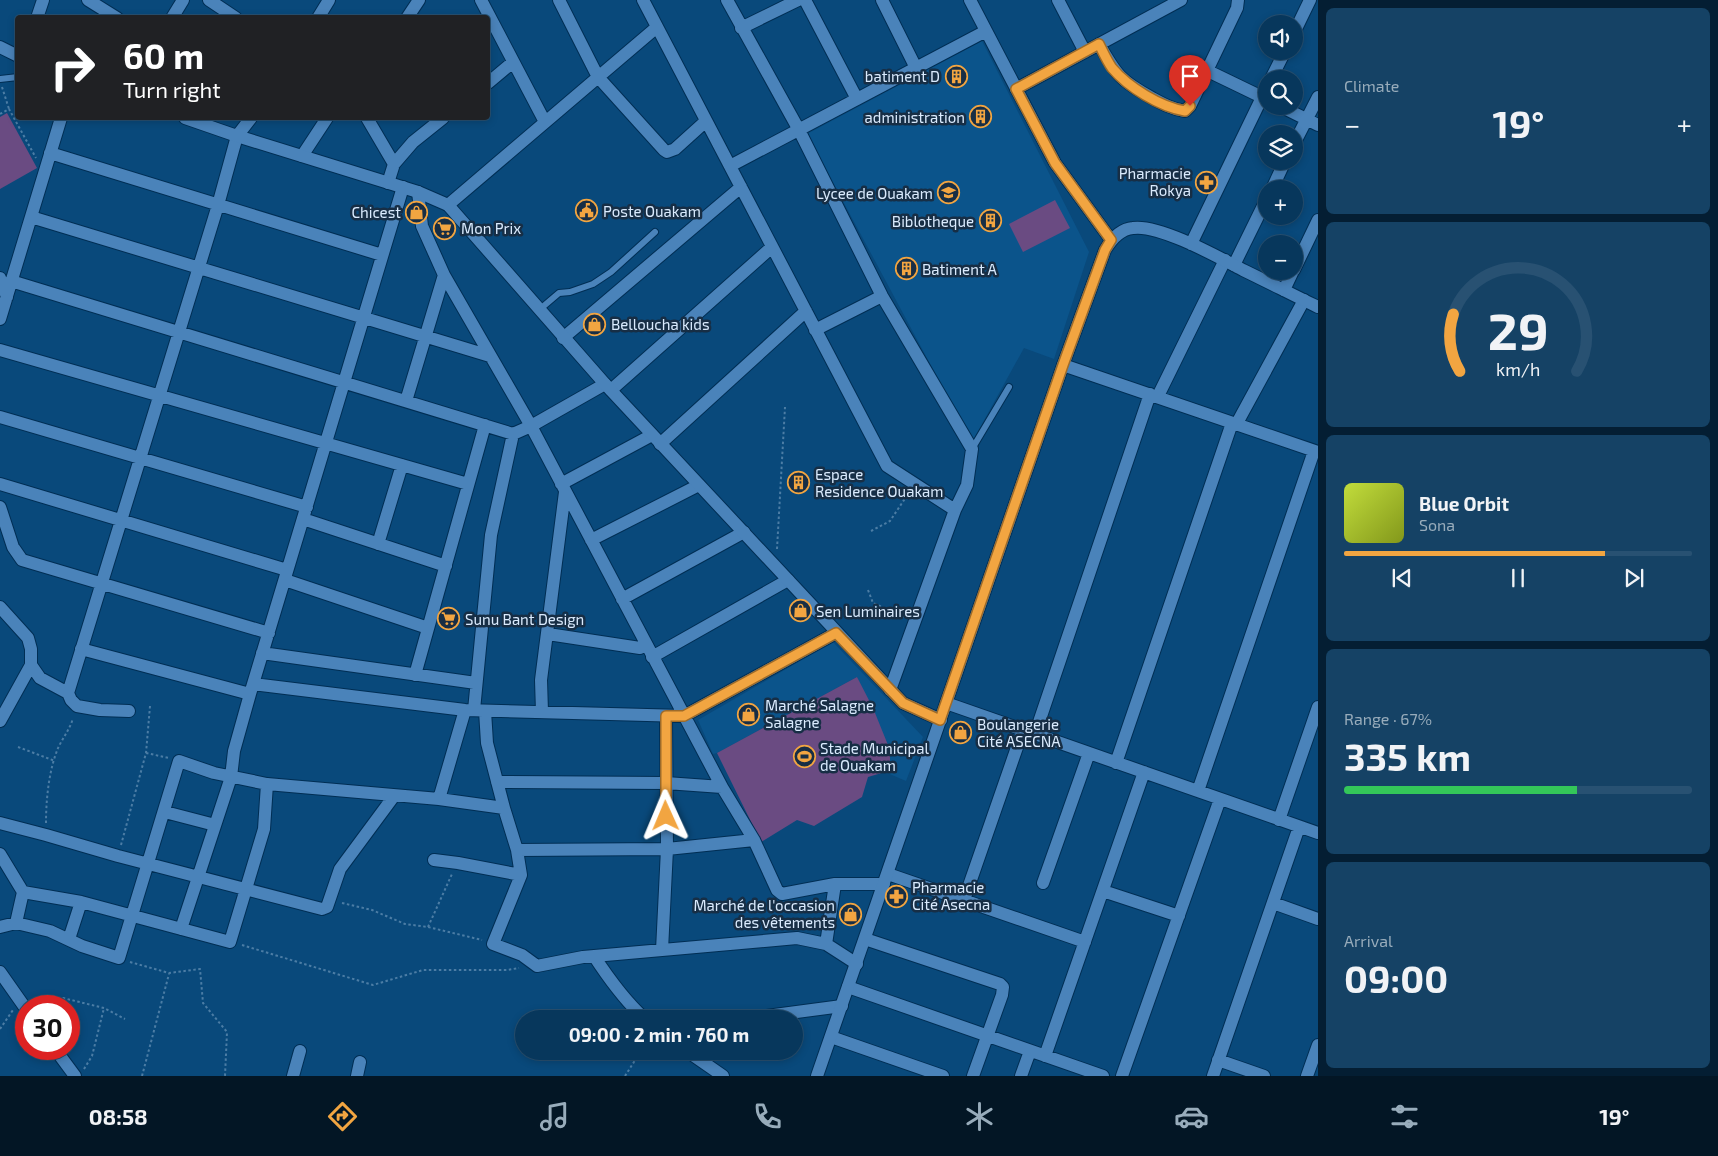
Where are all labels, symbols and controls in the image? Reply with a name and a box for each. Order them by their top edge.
map controls [1258,15,1303,280]
button: sound [1258,15,1303,60]
text: 60 m [123,34,204,76]
icon: right [40,35,105,100]
pin [1169,55,1211,106]
icon: arrive [1176,62,1204,90]
building icon: batiment D [944,64,968,88]
place label: batiment D [865,67,940,85]
button: search [1258,70,1303,115]
text: Turn right [123,76,221,102]
text: Climate [1344,76,1399,95]
text: 19° [1493,100,1544,146]
building icon: administration [969,105,993,129]
text: − [1344,107,1360,141]
text: + [1677,107,1692,141]
place label: administration [865,108,965,126]
button: layers [1258,125,1303,170]
place label: Pharmacie Rokya [1119,164,1191,199]
pharmacy icon: Pharmacie Rokya [1195,170,1219,194]
button: + [1258,180,1303,225]
school or university icon: Lycee de Ouakam [937,181,961,205]
place label: Lycee de Ouakam [816,184,933,202]
public building icon: Poste Ouakam [575,199,599,223]
shop icon: Chicest [405,200,429,224]
place label: Poste Ouakam [603,202,701,220]
place label: Chicest [351,203,401,221]
building icon: Biblotheque [978,209,1002,233]
place label: Biblotheque [892,212,974,230]
supermarket icon: Mon Prix [433,216,457,240]
place label: Mon Prix [461,219,521,237]
button: − [1258,235,1303,280]
building icon: Batiment A [894,257,918,281]
place label: Batiment A [922,260,998,278]
text: 29 [1488,298,1548,360]
shop icon: Belloucha kids [583,312,607,336]
place label: Belloucha kids [611,315,710,333]
text: km/h [1496,358,1540,380]
place label: Espace Residence Ouakam [815,465,943,500]
building icon: Espace Residence Ouakam [787,471,811,495]
text: Blue Orbit [1419,492,1509,515]
text: Sona [1419,515,1455,534]
icon: previous [1388,564,1416,592]
icon: pause [1504,564,1532,592]
icon: next [1620,564,1648,592]
shop icon: Sen Luminaires [788,599,812,623]
place label: Sen Luminaires [816,602,920,620]
supermarket icon: Sunu Bant Design [437,607,461,631]
place label: Sunu Bant Design [465,610,584,628]
place label: Marché Salagne Salagne [765,696,874,731]
shop icon: Marché Salagne Salagne [737,702,761,726]
text: Range · 67% [1344,709,1432,728]
place label: Boulangerie Cité ASECNA [977,715,1061,750]
shop icon: Boulangerie Cité ASECNA [949,721,973,745]
text: 335 km [1344,733,1471,779]
place label: Stade Municipal de Ouakam [820,739,929,774]
sports icon: Stade Municipal de Ouakam [792,745,816,769]
position arrow [639,789,691,841]
place label: Pharmacie Cité Asecna [912,878,990,913]
pharmacy icon: Pharmacie Cité Asecna [884,884,908,908]
place label: Marché de l'occasion des vêtements [693,896,835,931]
shop icon: Marché de l'occasion des vêtements [839,902,863,926]
text: Arrival [1344,931,1393,950]
text: 09:00 [1344,955,1448,1001]
speed limit sign: 30 [15,995,80,1060]
text: 09:00 · 2 min · 760 m [569,1023,749,1046]
icon: directions [325,1099,360,1134]
icon: music [537,1099,572,1134]
icon: phone [750,1099,785,1134]
icon: climate [962,1099,997,1134]
icon: car [1174,1099,1209,1134]
icon: filters [1387,1099,1422,1134]
text: 08:58 [89,1103,148,1129]
text: 19° [1599,1103,1629,1129]

